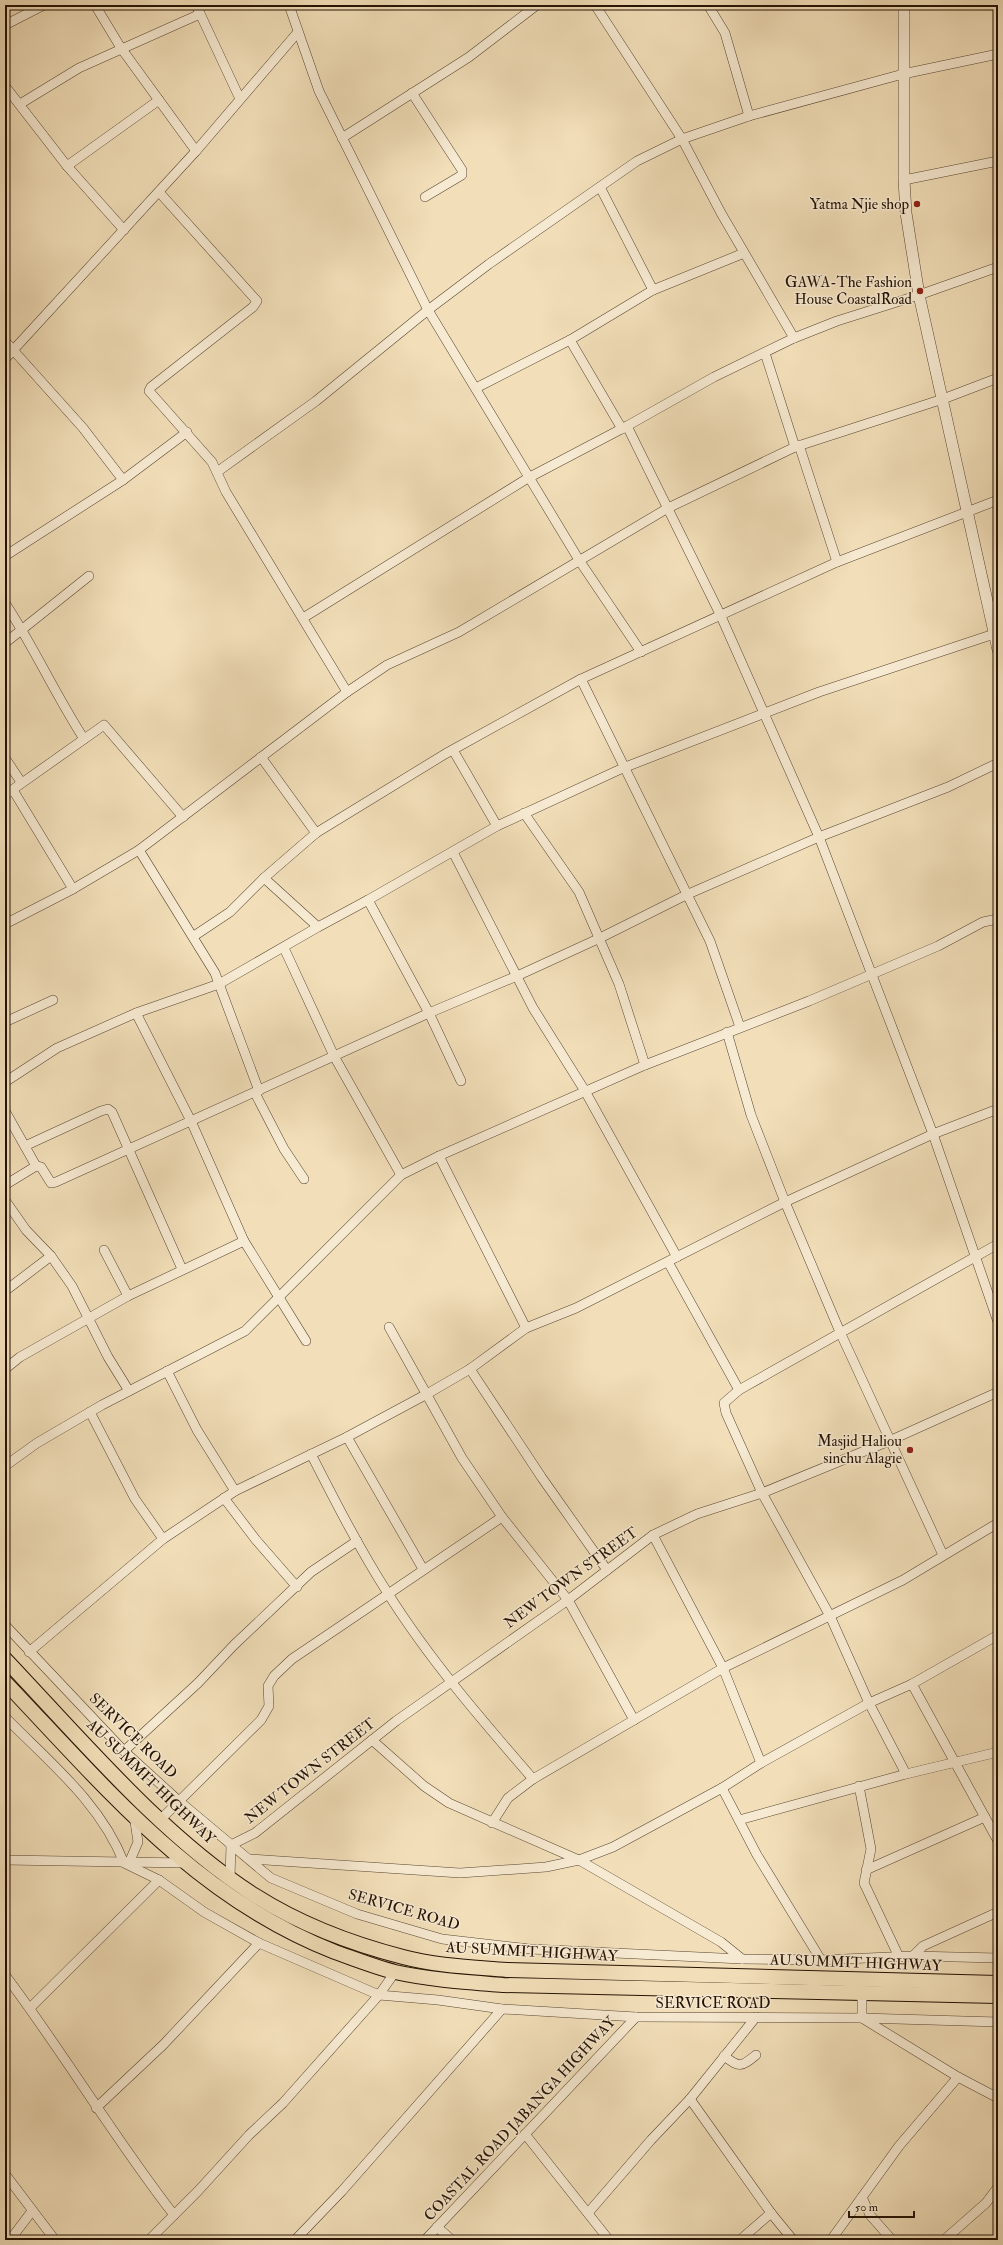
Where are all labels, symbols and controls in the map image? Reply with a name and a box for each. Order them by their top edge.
place label: Yatma Njie shop [810,195,909,215]
marker: Yatma Njie shop [912,199,922,209]
place label: GAWA-The Fashion House CoastalRoad [785,273,913,309]
marker: GAWA-The Fashion House CoastalRoad [915,286,925,296]
place label: Masjid Haliou sinchu Alagie [817,1432,902,1468]
marker: Masjid Haliou sinchu Alagie [905,1445,915,1455]
street label: NEW TOWN STREET [501,1523,641,1633]
street label: SERVICE ROAD [85,1689,181,1783]
street label: NEW TOWN STREET [241,1714,379,1828]
street label: AU SUMMIT HIGHWAY [82,1715,220,1849]
street label: SERVICE ROAD [346,1885,462,1935]
street label: AU SUMMIT HIGHWAY [445,1938,619,1966]
street label: AU SUMMIT HIGHWAY [769,1950,943,1976]
street label: SERVICE ROAD [656,1994,770,2013]
street label: COASTAL ROAD JABANGA HIGHWAY [420,2012,621,2226]
scale bar [849,2193,914,2219]
text: 50 m [855,2200,879,2215]

